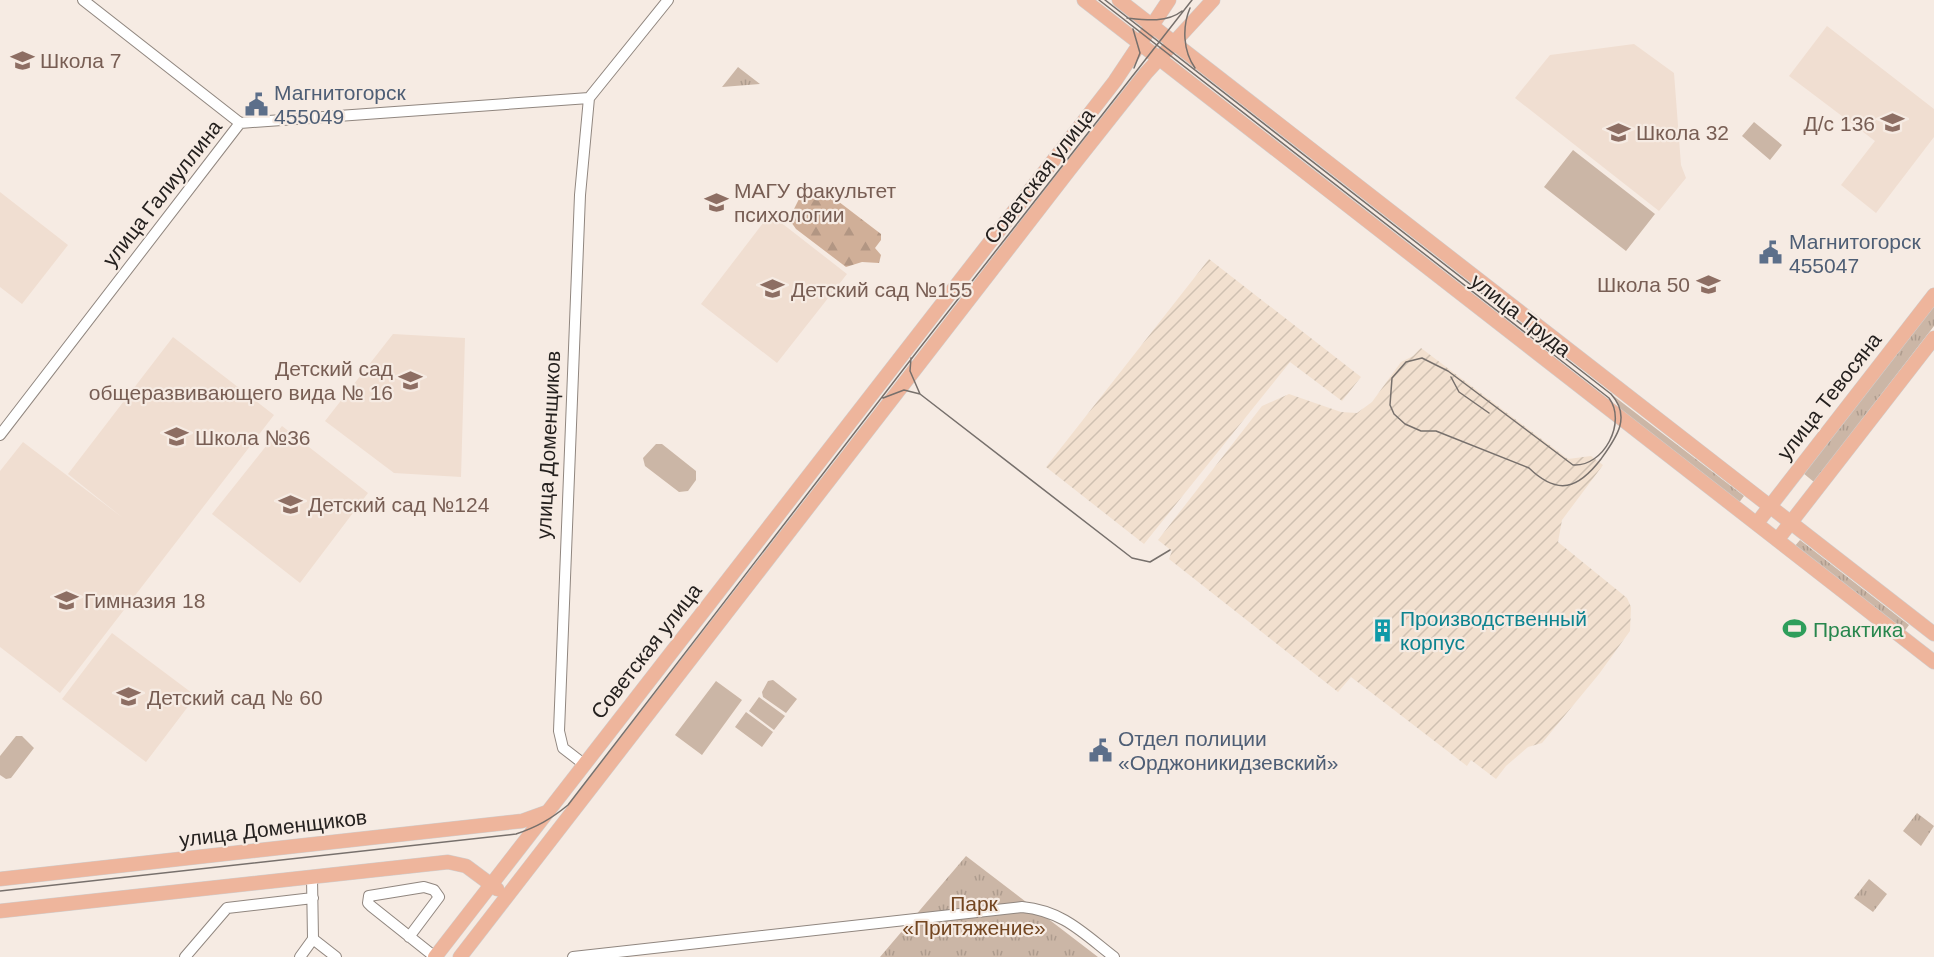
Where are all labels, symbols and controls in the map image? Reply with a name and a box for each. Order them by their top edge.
school or university icon: Школа 7 [9,47,35,73]
place label: Школа 7 [40,49,121,72]
place label: Магнитогорск 455049 [274,81,407,128]
public building icon: Магнитогорск 455049 [243,91,269,117]
street label: Советская улица [979,104,1099,248]
school or university icon: Д/с 136 [1880,110,1906,136]
place label: Д/с 136 [1804,112,1875,135]
street label: улица Галиуллина [98,115,226,271]
school or university icon: Школа 32 [1605,119,1631,145]
place label: Школа 32 [1636,121,1729,144]
place label: МАГУ факультет психологии [734,179,896,226]
school or university icon: МАГУ факультет психологии [703,189,729,215]
place label: Магнитогорск 455047 [1789,230,1922,277]
public building icon: Магнитогорск 455047 [1758,240,1784,266]
street label: улица Труда [1466,269,1576,361]
school or university icon: Школа 50 [1695,271,1721,297]
place label: Школа 50 [1597,273,1690,296]
school or university icon: Детский сад №155 [760,276,786,302]
place label: Детский сад №155 [791,278,972,301]
street label: улица Тевосяна [1772,328,1886,464]
street label: улица Доменщиков [532,350,564,540]
place label: Детский сад общеразвивающего вида № 16 [89,357,393,404]
school or university icon: Детский сад общеразвивающего вида № 16 [398,367,424,393]
school or university icon: Школа №36 [164,424,190,450]
place label: Школа №36 [195,426,311,449]
school or university icon: Детский сад №124 [277,491,303,517]
place label: Детский сад №124 [308,493,490,516]
street label: Советская улица [586,579,706,723]
school or university icon: Гимназия 18 [53,587,79,613]
place label: Гимназия 18 [84,589,205,612]
place label: Производственный корпус [1400,607,1587,654]
sports icon: Практика [1782,616,1808,642]
building icon: Производственный корпус [1369,617,1395,643]
place label: Практика [1813,618,1904,641]
school or university icon: Детский сад № 60 [116,684,142,710]
place label: Детский сад № 60 [147,686,323,709]
place label: Отдел полиции «Орджоникидзевский» [1118,727,1339,774]
public building icon: Отдел полиции «Орджоникидзевский» [1087,737,1113,763]
street label: улица Доменщиков [178,805,368,851]
park label: Парк «Притяжение» [902,892,1046,939]

